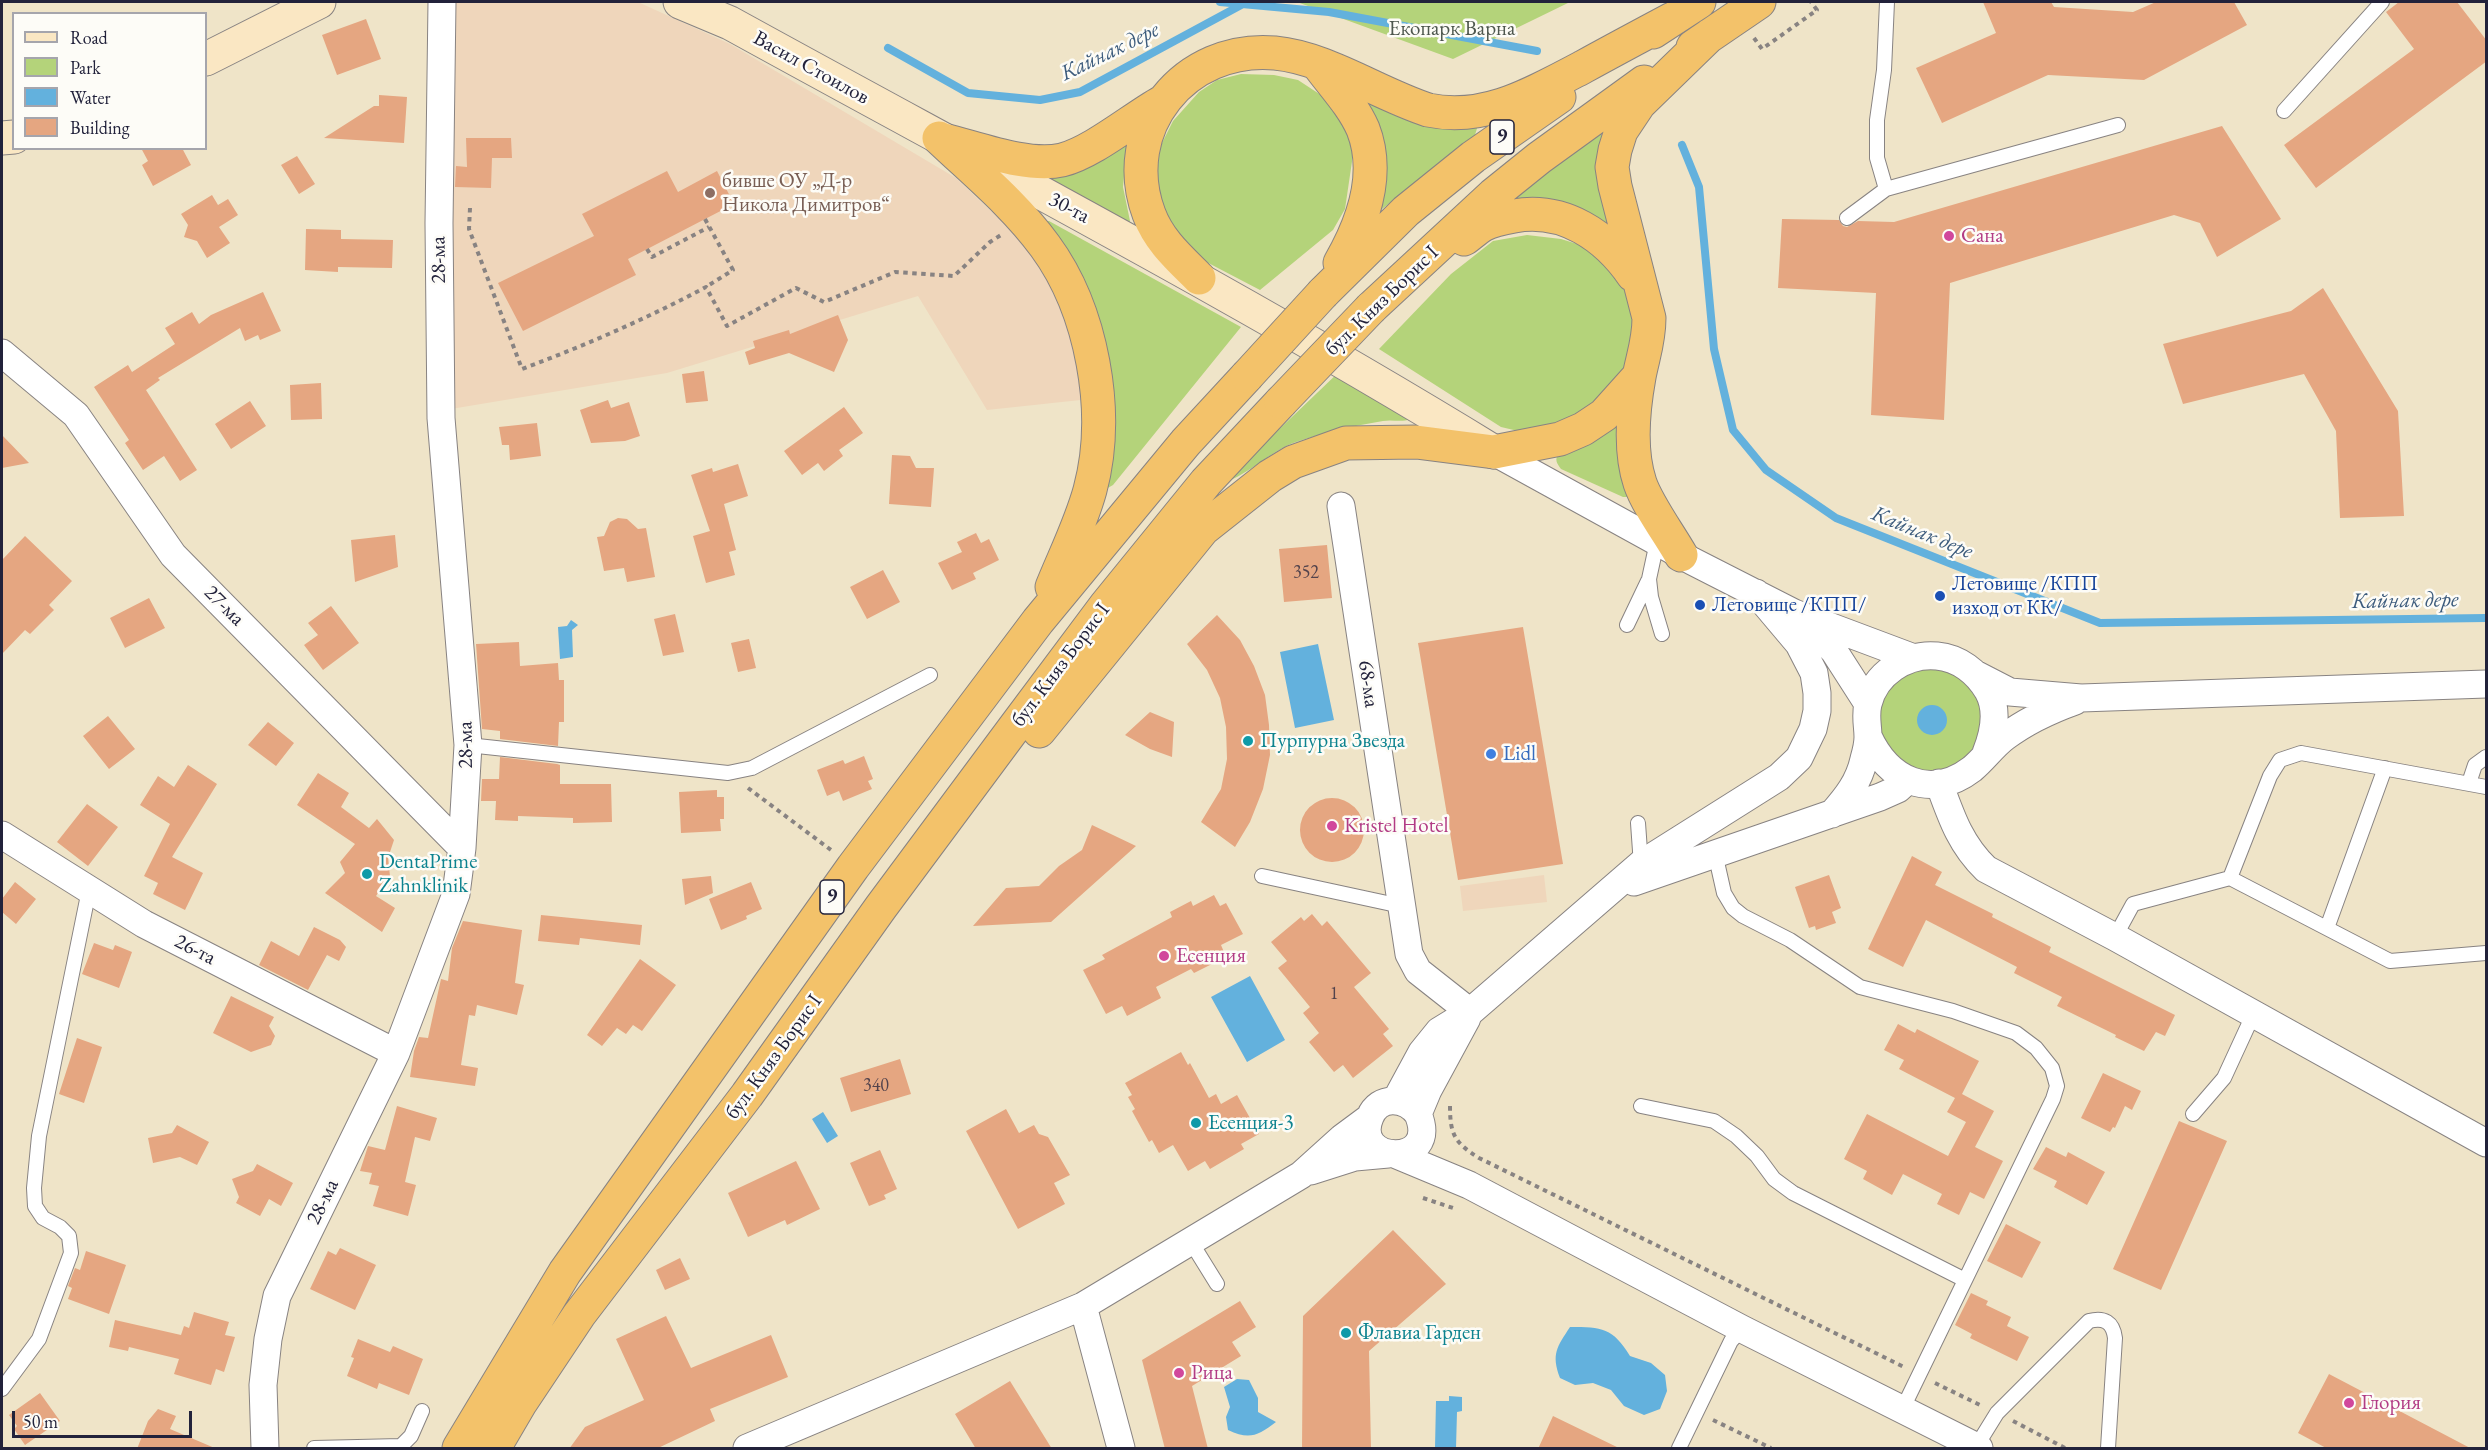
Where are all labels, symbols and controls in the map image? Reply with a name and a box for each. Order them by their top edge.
legend [12,12,207,150]
park label: Екопарк Варна [1389,16,1515,42]
water label: Кайнак дере [1056,17,1164,87]
text: Road [70,26,108,49]
street label: Васил Стоилов [749,26,873,110]
text: Park [70,56,101,79]
text: Water [70,86,111,109]
text: Building [70,116,130,139]
road number: 9 [1490,120,1514,154]
place label: бивше ОУ „Д-р Никола Димитров“ [722,168,890,218]
marker: бивше ОУ „Д-р Никола Димитров“ [703,186,717,200]
street label: 30-та [1044,187,1094,229]
place label: Сана [1961,223,2004,249]
marker: Сана [1942,229,1956,243]
street label: 28-ма [426,236,452,284]
street label: бул. Княз Борис I [1320,240,1444,362]
water label: Кайнак дере [1868,501,1976,565]
house number: 352 [1293,562,1319,584]
place label: Летовище /КПП изход от КК/ [1952,571,2098,621]
street label: 27-ма [198,580,250,632]
water label: Кайнак дере [2351,587,2459,615]
marker: Летовище /КПП изход от КК/ [1933,589,1947,603]
place label: Летовище /КПП/ [1712,592,1866,618]
street label: бул. Княз Борис I [1006,598,1116,732]
marker: Летовище /КПП/ [1693,598,1707,612]
street label: 68-ма [1352,659,1384,709]
street label: 28-ма [453,721,479,769]
place label: Пурпурна Звезда [1260,728,1405,754]
marker: Пурпурна Звезда [1241,734,1255,748]
place label: Lidl [1503,741,1536,767]
marker: Lidl [1484,747,1498,761]
place label: Kristel Hotel [1344,813,1448,839]
marker: Kristel Hotel [1325,819,1339,833]
place label: DentaPrime Zahnklinik [379,849,477,899]
marker: DentaPrime Zahnklinik [360,867,374,881]
road number: 9 [820,880,844,914]
street label: 26-та [170,929,220,971]
place label: Есенция [1176,943,1246,969]
marker: Есенция [1157,949,1171,963]
house number: 1 [1330,983,1338,1005]
street label: бул. Княз Борис I [720,990,828,1124]
house number: 340 [863,1075,889,1097]
place label: Есенция-3 [1208,1110,1294,1136]
marker: Есенция-3 [1189,1116,1203,1130]
street label: 28-ма [301,1175,345,1229]
place label: Флавиа Гарден [1358,1320,1481,1346]
marker: Флавиа Гарден [1339,1326,1353,1340]
place label: Рица [1191,1360,1233,1386]
marker: Рица [1172,1366,1186,1380]
place label: Глория [2361,1390,2421,1416]
marker: Глория [2342,1396,2356,1410]
scale bar [15,1399,195,1437]
text: 50 m [23,1410,58,1433]

